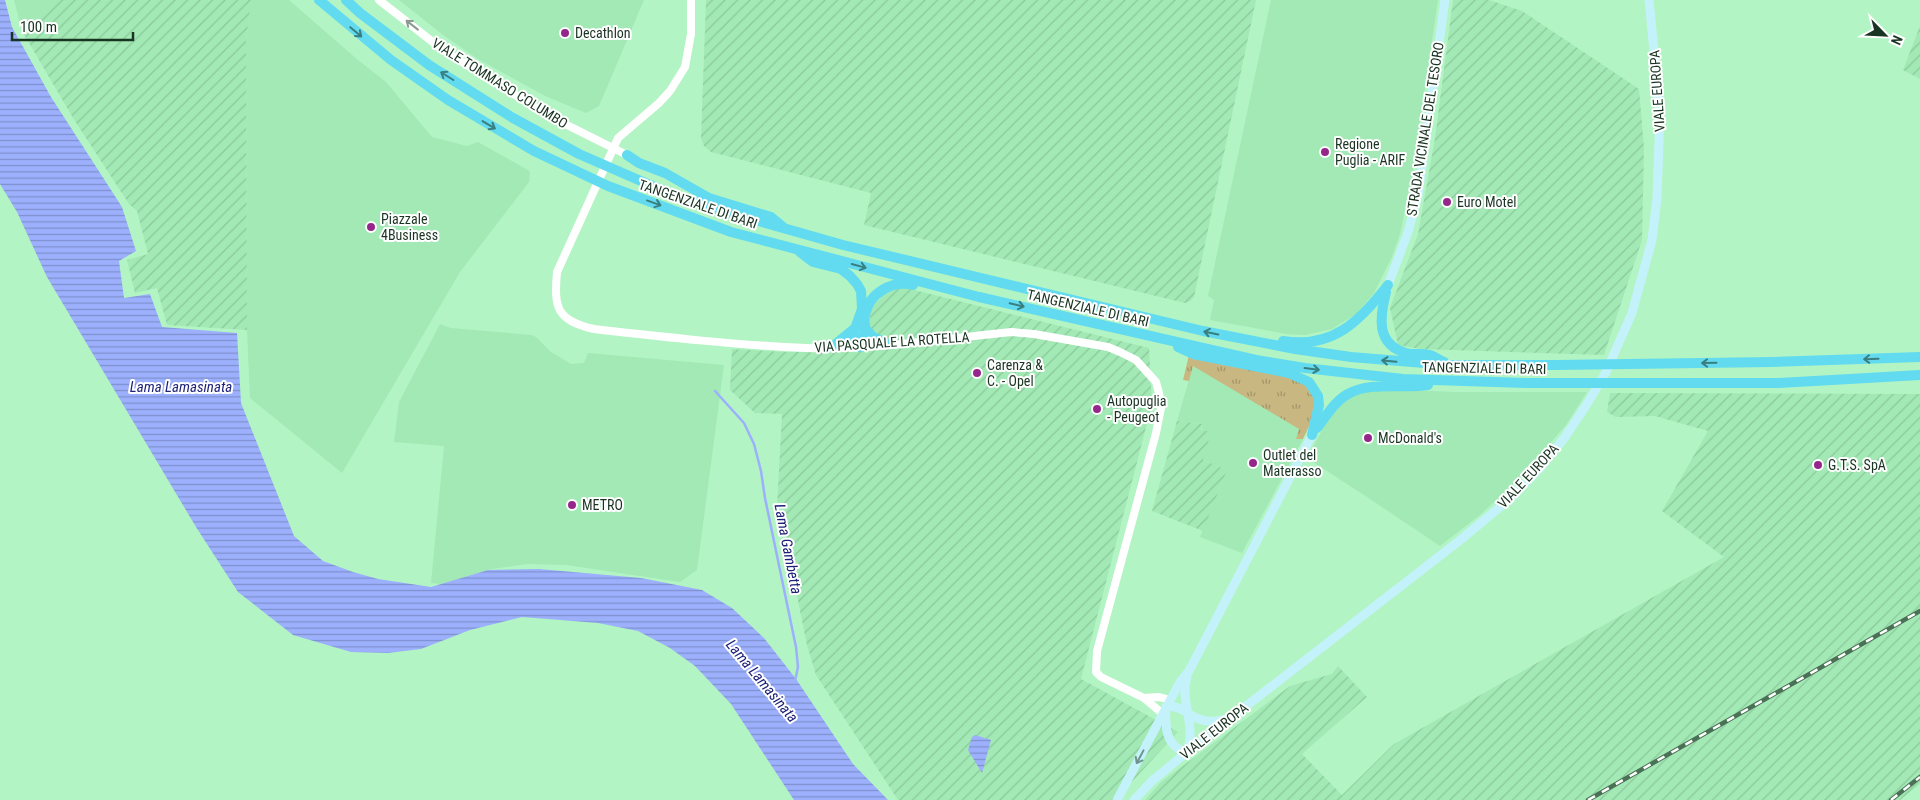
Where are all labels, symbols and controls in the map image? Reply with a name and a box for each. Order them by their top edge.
scale bar [12,10,134,42]
north arrow [1860,10,1910,60]
text: 100 m [20,18,57,36]
one-way arrow [406,20,419,31]
place label: Decathlon [575,25,631,41]
one-way arrow [349,26,362,37]
marker: Decathlon [559,27,571,39]
text: N [1888,33,1906,47]
street label: VIALE TOMMASO COLUMBO [429,35,571,131]
street label: STRADA VICINALE DEL TESORO [1403,41,1447,217]
street label: VIALE EUROPA [1646,50,1668,132]
one-way arrow [440,71,454,82]
one-way arrow [481,121,495,131]
place label: Regione Puglia - ARIF [1335,136,1405,168]
marker: Regione Puglia - ARIF [1319,146,1331,158]
street label: TANGENZIALE DI BARI [636,176,760,232]
place label: Euro Motel [1457,194,1517,210]
marker: Euro Motel [1441,196,1453,208]
one-way arrow [645,199,661,208]
place label: Piazzale 4Business [381,211,438,243]
marker: Piazzale 4Business [365,221,377,233]
one-way arrow [851,261,867,271]
street label: TANGENZIALE DI BARI [1025,286,1151,330]
one-way arrow [1008,301,1024,310]
one-way arrow [1204,328,1220,337]
street label: VIA PASQUALE LA ROTELLA [814,329,970,355]
one-way arrow [1864,354,1880,364]
one-way arrow [1381,356,1397,365]
place label: Carenza & C. - Opel [987,357,1043,389]
one-way arrow [1701,358,1718,368]
street label: TANGENZIALE DI BARI [1422,359,1546,377]
one-way arrow [1304,364,1320,374]
marker: Carenza & C. - Opel [971,367,983,379]
water label: Lama Lamasinata [130,378,232,396]
place label: Autopuglia - Peugeot [1107,393,1167,425]
marker: Autopuglia - Peugeot [1091,403,1103,415]
place label: McDonald's [1378,430,1442,446]
marker: McDonald's [1362,432,1374,444]
street label: VIALE EUROPA [1494,441,1562,511]
place label: Outlet del Materasso [1263,447,1321,479]
marker: Outlet del Materasso [1247,457,1259,469]
place label: G.T.S. SpA [1828,457,1886,473]
marker: G.T.S. SpA [1812,459,1824,471]
place label: METRO [582,497,623,513]
marker: METRO [566,499,578,511]
water label: Lama Gambetta [770,502,806,596]
water label: Lama Lamasinata [722,636,802,726]
street label: VIALE EUROPA [1177,699,1251,763]
one-way arrow [1135,749,1144,764]

